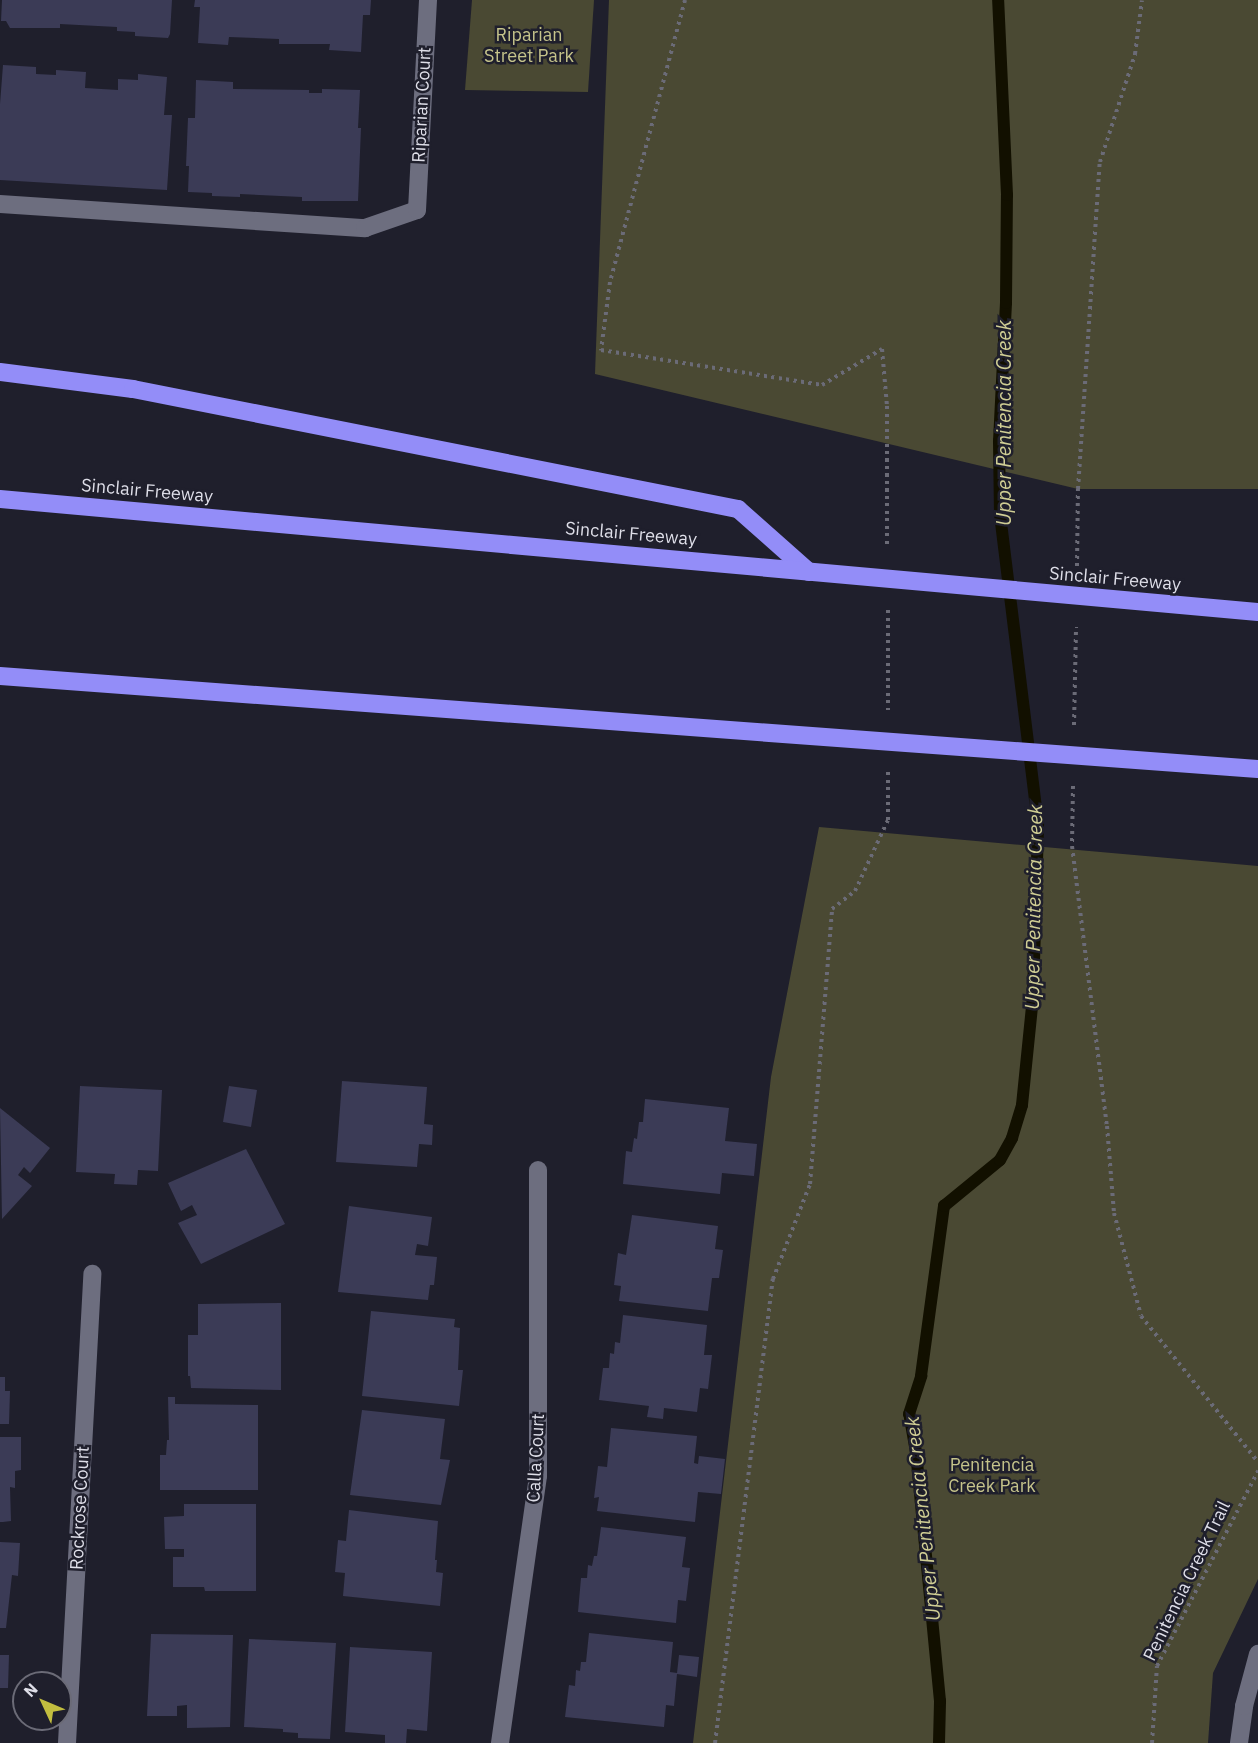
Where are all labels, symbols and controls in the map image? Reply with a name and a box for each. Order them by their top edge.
park label: Riparian Street Park [484,25,574,68]
street label: Riparian Court [408,47,436,163]
water label: Upper Penitencia Creek [991,320,1015,526]
street label: Sinclair Freeway [80,474,214,508]
street label: Sinclair Freeway [564,517,698,551]
street label: Sinclair Freeway [1048,562,1182,596]
water label: Upper Penitencia Creek [1019,804,1047,1010]
street label: Calla Court [523,1413,549,1503]
water label: Upper Penitencia Creek [899,1415,945,1623]
street label: Rockrose Court [66,1446,94,1570]
park label: Penitencia Creek Park [948,1455,1036,1498]
street label: Penitencia Creek Trail [1139,1498,1235,1664]
north arrow [12,1671,72,1731]
text: N [19,1679,42,1701]

